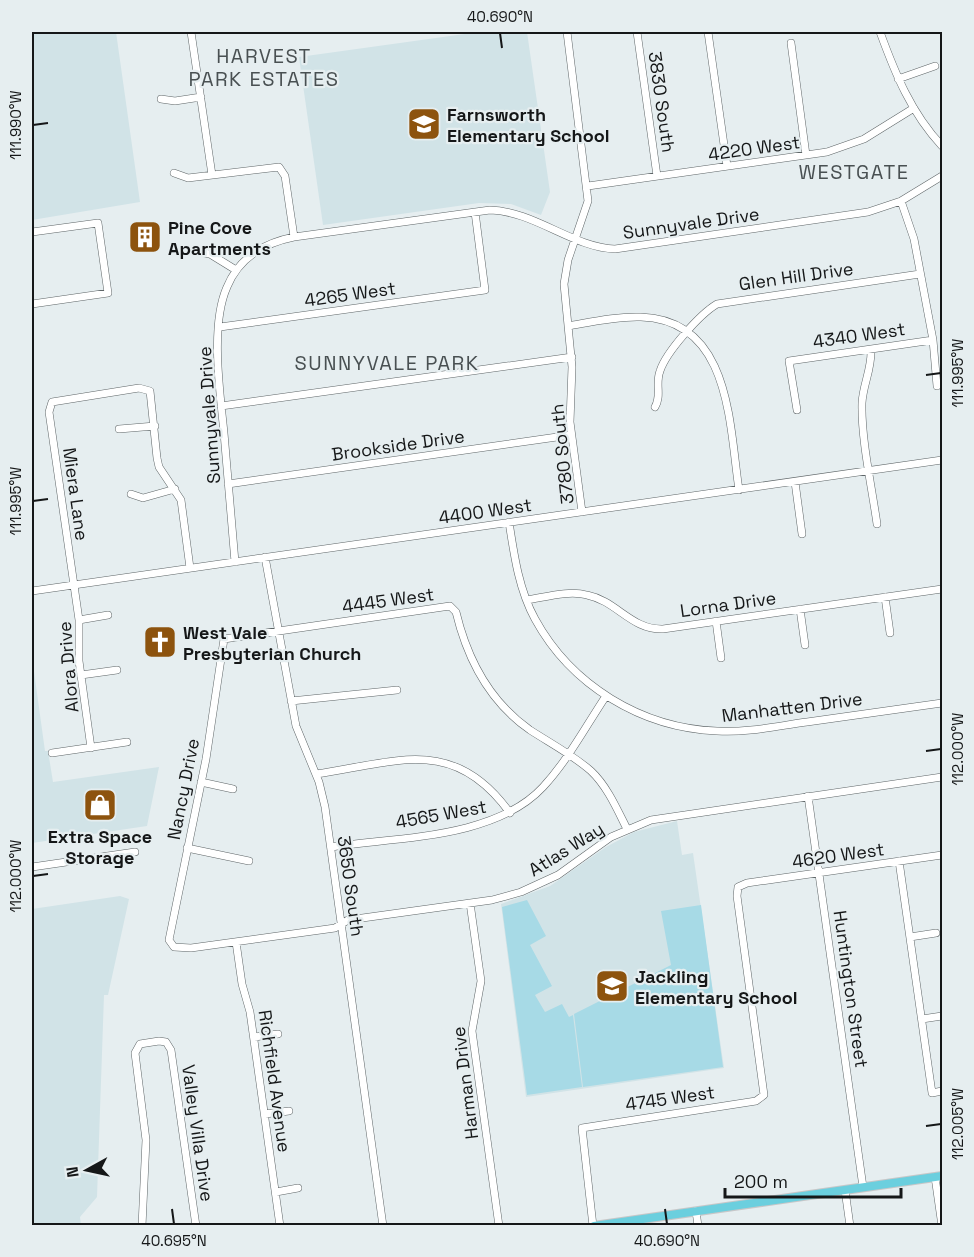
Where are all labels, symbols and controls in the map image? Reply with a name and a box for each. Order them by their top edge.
text: 40.690°N [467,7,533,26]
district label: HARVEST PARK ESTATES [189,43,340,92]
street label: 3830 South [644,50,680,154]
text: 111.990°W [6,90,25,160]
place label: Farnsworth Elementary School [447,103,610,147]
school or university icon: Farnsworth Elementary School [406,106,442,142]
street label: 4220 West [706,130,802,166]
district label: WESTGATE [799,159,909,185]
street label: Sunnyvale Drive [621,202,761,244]
place label: Pine Cove Apartments [168,216,271,260]
building icon: Pine Cove Apartments [127,219,163,255]
street label: Glen Hill Drive [737,257,855,295]
street label: 4265 West [303,276,397,312]
street label: 4340 West [811,317,907,353]
text: 111.995°W [948,339,967,407]
street label: Sunnyvale Drive [193,346,225,484]
district label: SUNNYVALE PARK [295,350,479,376]
street label: 3780 South [545,403,579,505]
street label: Brookside Drive [330,424,466,466]
street label: Miera Lane [58,446,94,542]
text: 111.995°W [6,467,25,535]
street label: 4400 West [437,493,533,529]
street label: 4445 West [340,582,436,618]
street label: Lorna Drive [678,586,778,622]
street label: Alora Drive [53,620,83,714]
place label: West Vale Presbyterian Church [183,621,361,665]
church icon: West Vale Presbyterian Church [142,624,178,660]
street label: Manhatten Drive [720,687,864,727]
text: 112.000°W [948,713,967,785]
street label: Nancy Drive [162,736,204,842]
shop icon: Extra Space Storage [82,787,118,823]
street label: 4565 West [394,795,488,833]
street label: Atlas Way [524,817,608,881]
place label: Extra Space Storage [48,825,152,869]
street label: 3650 South [333,834,369,938]
street label: 4620 West [790,837,886,873]
text: 112.000°W [6,840,25,912]
street label: Huntington Street [829,909,873,1069]
place label: Jackling Elementary School [635,965,798,1009]
school or university icon: Jackling Elementary School [594,968,630,1004]
street label: Richfield Avenue [254,1008,296,1154]
street label: Harman Drive [447,1025,483,1141]
street label: Valley Villa Drive [177,1063,219,1203]
street label: 4745 West [624,1080,716,1116]
text: 112.005°W [948,1088,967,1160]
north arrow [57,1140,117,1200]
scale bar [725,1161,900,1199]
text: N [61,1165,84,1179]
text: 200 m [734,1170,788,1193]
text: 40.695°N [141,1231,207,1250]
text: 40.690°N [634,1231,700,1250]

